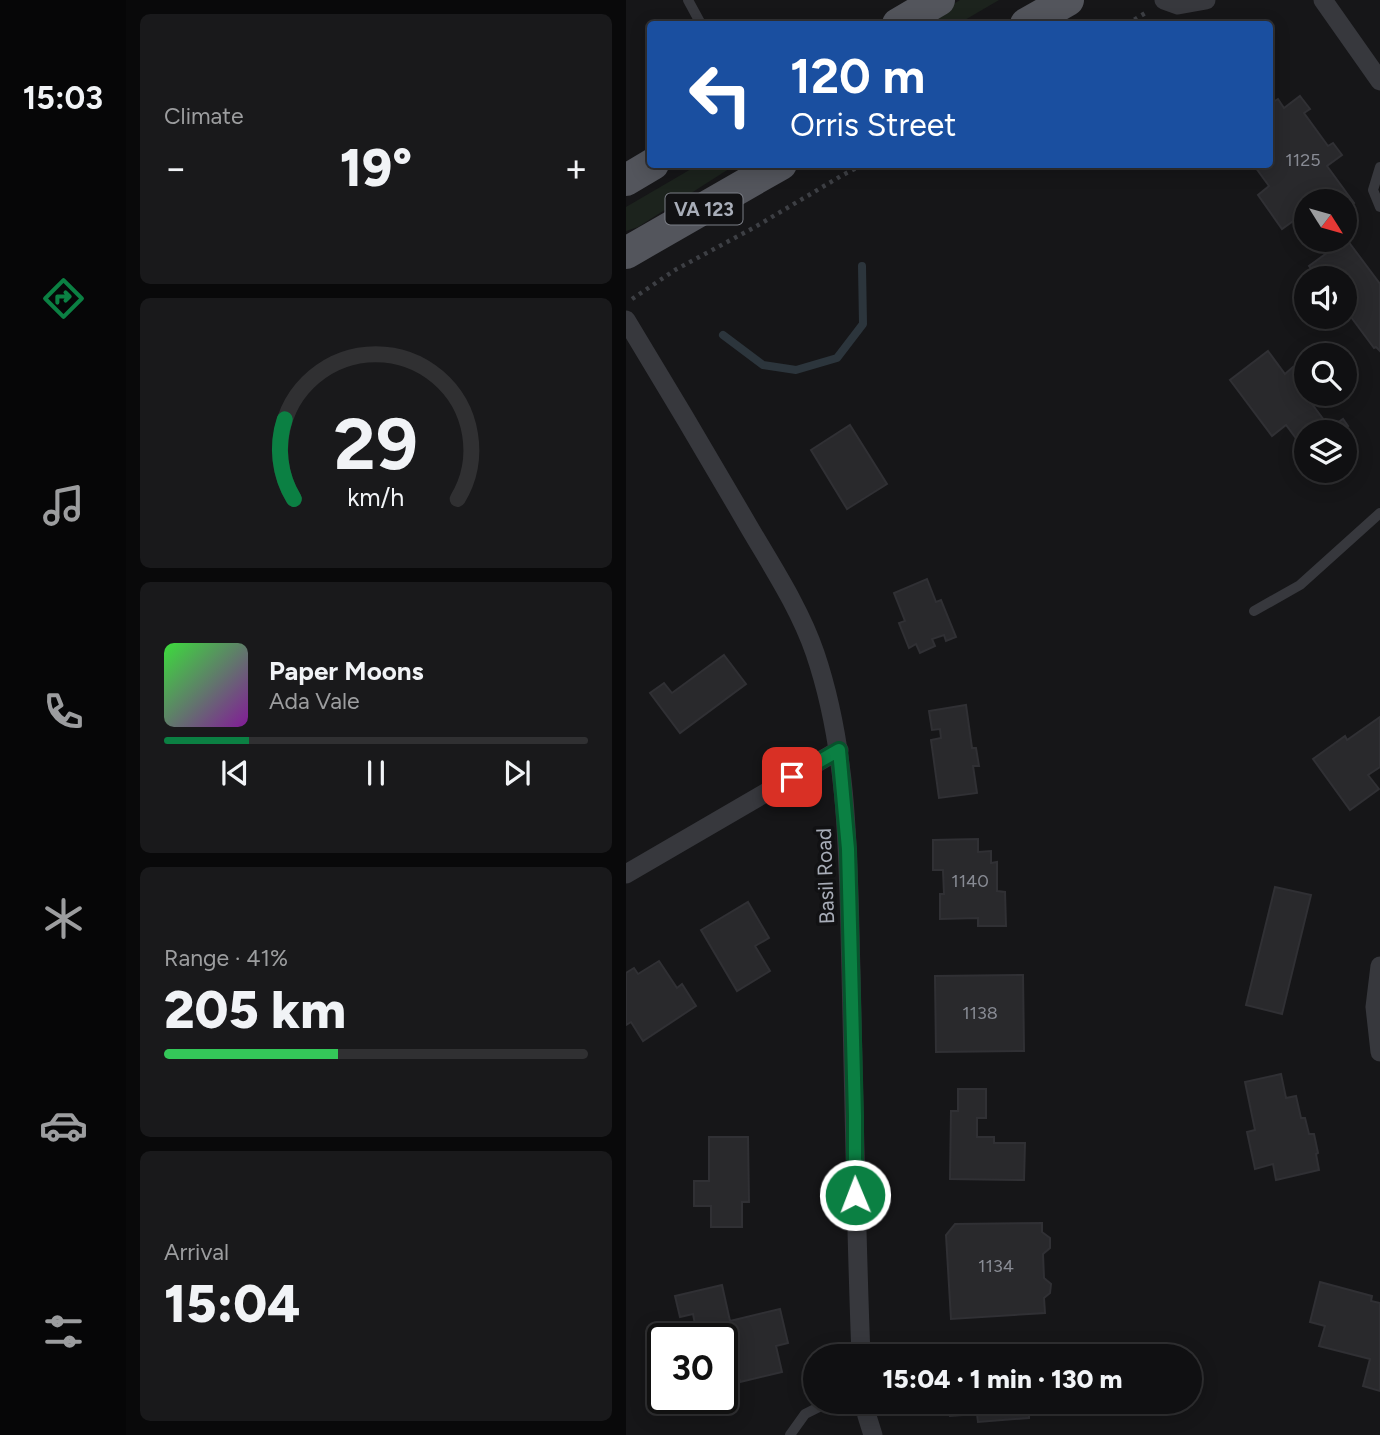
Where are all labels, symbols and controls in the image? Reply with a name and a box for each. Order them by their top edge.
text: 120 m [790,46,925,105]
icon: left [675,49,766,140]
text: 15:03 [23,79,103,117]
text: Climate [164,102,243,130]
text: Orris Street [790,106,956,144]
text: 19° [340,137,412,199]
text: − [164,145,188,191]
text: + [564,145,588,191]
house number: 1125 [1285,149,1321,171]
north arrow [1294,189,1358,252]
map controls [1294,189,1357,483]
road number: VA 123 [666,194,742,224]
button: sound [1294,266,1357,329]
icon: directions [39,274,88,323]
button: search [1294,343,1357,406]
text: 29 [334,401,418,488]
button: layers [1294,420,1357,483]
icon: music [39,481,88,530]
text: km/h [347,482,405,512]
text: Paper Moons [269,655,424,687]
icon: phone [39,687,88,736]
text: Ada Vale [269,687,360,715]
pin [762,747,822,807]
icon: previous [216,754,254,792]
icon: pause [357,754,395,792]
icon: next [498,754,536,792]
icon: arrive [773,758,811,796]
street label: Basil Road [811,827,839,925]
house number: 1140 [951,870,989,892]
icon: climate [39,894,88,943]
text: Range · 41% [164,944,288,972]
text: 205 km [164,979,346,1041]
house number: 1138 [962,1002,998,1024]
icon: car [39,1101,88,1150]
position arrow [818,1158,892,1232]
text: Arrival [164,1238,229,1266]
house number: 1134 [978,1255,1014,1277]
text: 15:04 [164,1273,301,1335]
icon: filters [39,1307,88,1356]
speed limit sign: 30 [647,1323,738,1414]
text: 15:04 · 1 min · 130 m [882,1363,1123,1395]

